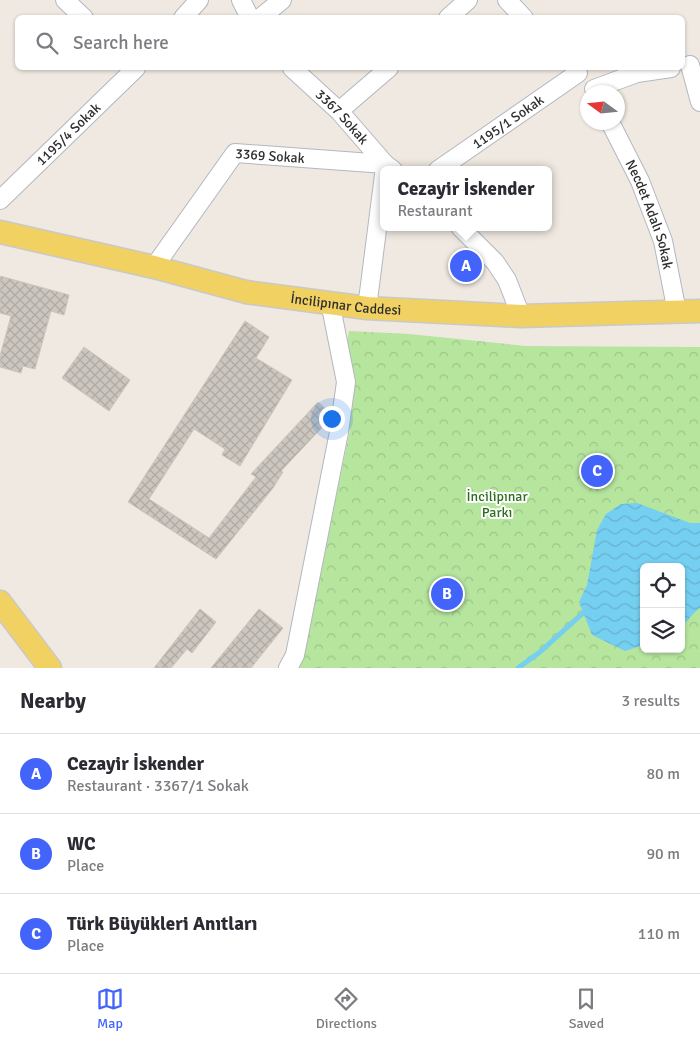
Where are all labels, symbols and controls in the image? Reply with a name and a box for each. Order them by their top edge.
search box [15,15,685,70]
icon: search [33,29,61,57]
text: Search here [73,31,169,55]
street label: 3367 Sokak [312,85,372,148]
north arrow [580,85,625,130]
street label: 1195/1 Sokak [469,91,547,152]
street label: 1195/4 Sokak [32,99,104,169]
street label: 3369 Sokak [235,145,305,167]
street label: Necdet Adalı Sokak [622,157,677,271]
popup [380,166,552,231]
text: Cezayir İskender [397,177,535,201]
text: Restaurant [397,201,473,221]
pin: A [450,247,482,285]
street label: İncilipınar Caddesi [289,289,402,318]
your location [319,406,345,432]
pin: C [581,452,613,490]
park label: İncilipınar Parkı [466,488,528,521]
map controls [640,563,685,653]
button: locate [640,563,685,608]
pin: B [431,575,463,613]
button: layers [640,608,685,653]
text: Nearby [20,688,86,714]
text: 3 results [621,691,680,711]
text: Cezayir İskender [67,752,204,776]
text: A [31,764,41,784]
text: 80 m [646,764,680,784]
text: Restaurant · 3367/1 Sokak [67,776,249,796]
text: WC [67,832,96,856]
text: B [31,844,41,864]
text: 90 m [646,844,680,864]
text: Place [67,856,104,876]
text: Türk Büyükleri Anıtları [67,912,257,936]
text: C [31,924,41,944]
text: 110 m [638,924,680,944]
text: Place [67,936,104,956]
tab: Map [96,985,124,1032]
tab: Directions [316,985,377,1032]
tab: Saved [569,985,604,1032]

